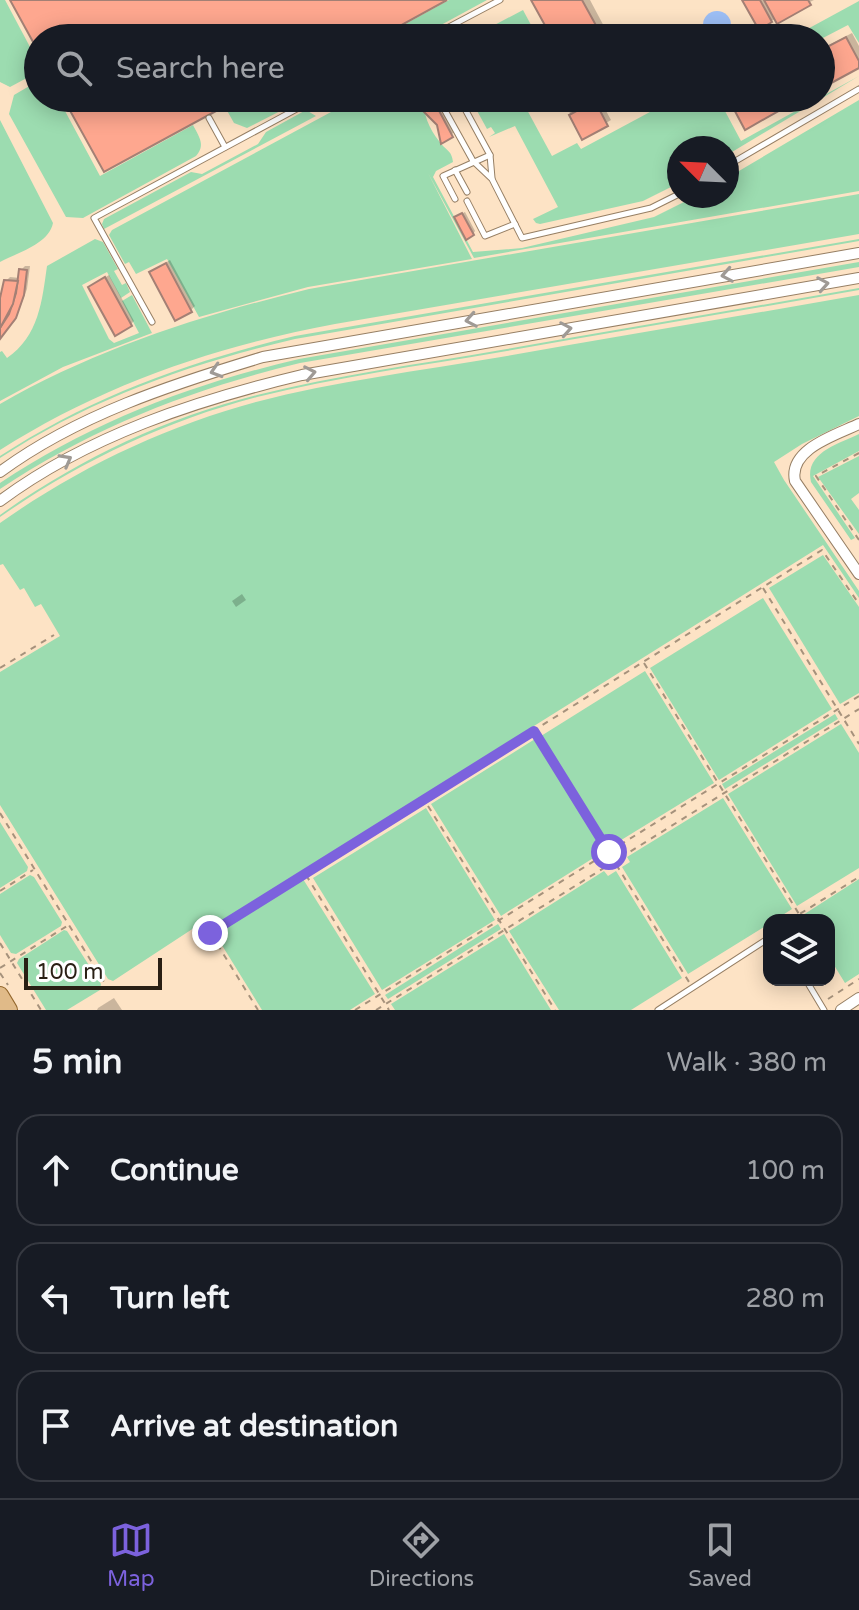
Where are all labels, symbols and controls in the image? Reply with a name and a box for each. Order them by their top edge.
search box [24,24,835,112]
icon: search [52,46,96,90]
text: Search here [116,50,285,87]
north arrow [667,136,739,208]
one-way arrow [720,266,734,283]
one-way arrow [816,277,829,294]
one-way arrow [464,311,478,328]
one-way arrow [560,321,573,338]
one-way arrow [210,362,224,378]
one-way arrow [304,366,317,383]
one-way arrow [58,454,72,470]
route start [591,834,627,870]
map controls [763,914,835,986]
button: layers [763,914,835,986]
route end [192,915,228,951]
scale bar [24,954,162,990]
text: 100 m [36,959,103,985]
text: 5 min [32,1042,123,1083]
text: Walk · 380 m [667,1047,827,1078]
icon: ahead [34,1148,78,1192]
text: Continue [110,1152,239,1189]
text: 100 m [745,1155,825,1186]
icon: left [34,1276,78,1320]
text: Turn left [110,1280,229,1317]
text: 280 m [745,1283,825,1314]
icon: arrive [34,1404,78,1448]
text: Arrive at destination [110,1408,398,1445]
tab: Map [107,1518,155,1592]
tab: Directions [369,1518,474,1592]
tab: Saved [688,1518,752,1592]

